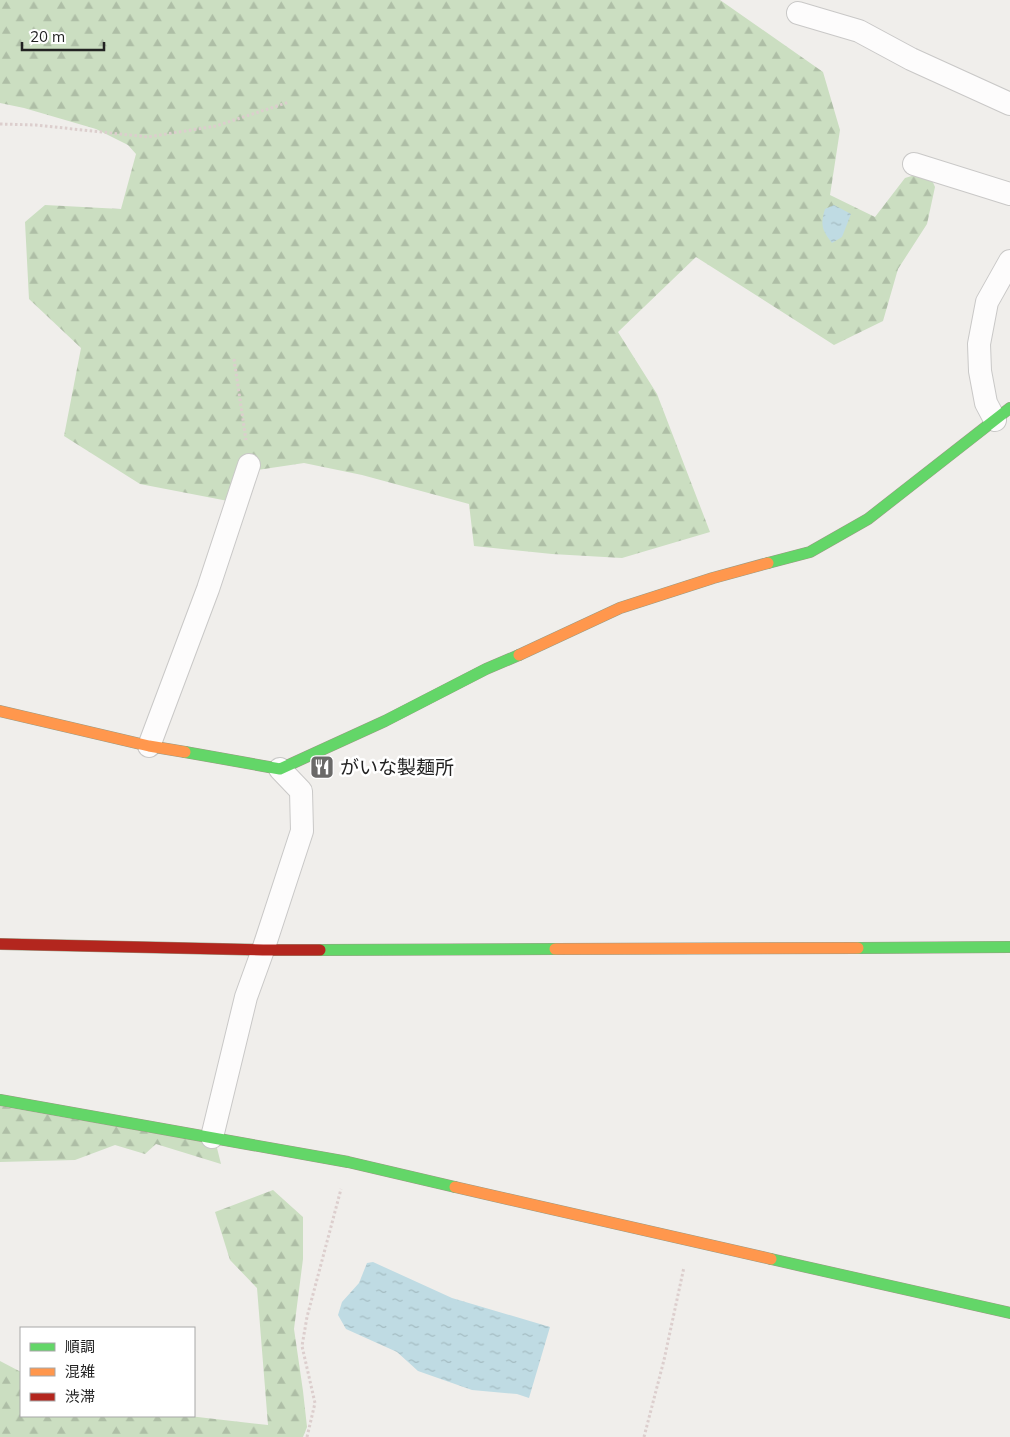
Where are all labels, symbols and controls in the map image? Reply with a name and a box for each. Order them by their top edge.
scale bar [22,20,105,52]
text: 20 m [30,27,65,46]
restaurant icon: がいな製麺所 [309,754,335,780]
place label: がいな製麺所 [340,755,454,779]
legend [20,1327,195,1417]
text: 順調 [65,1337,95,1356]
text: 混雑 [65,1362,95,1381]
text: 渋滞 [65,1387,95,1406]

